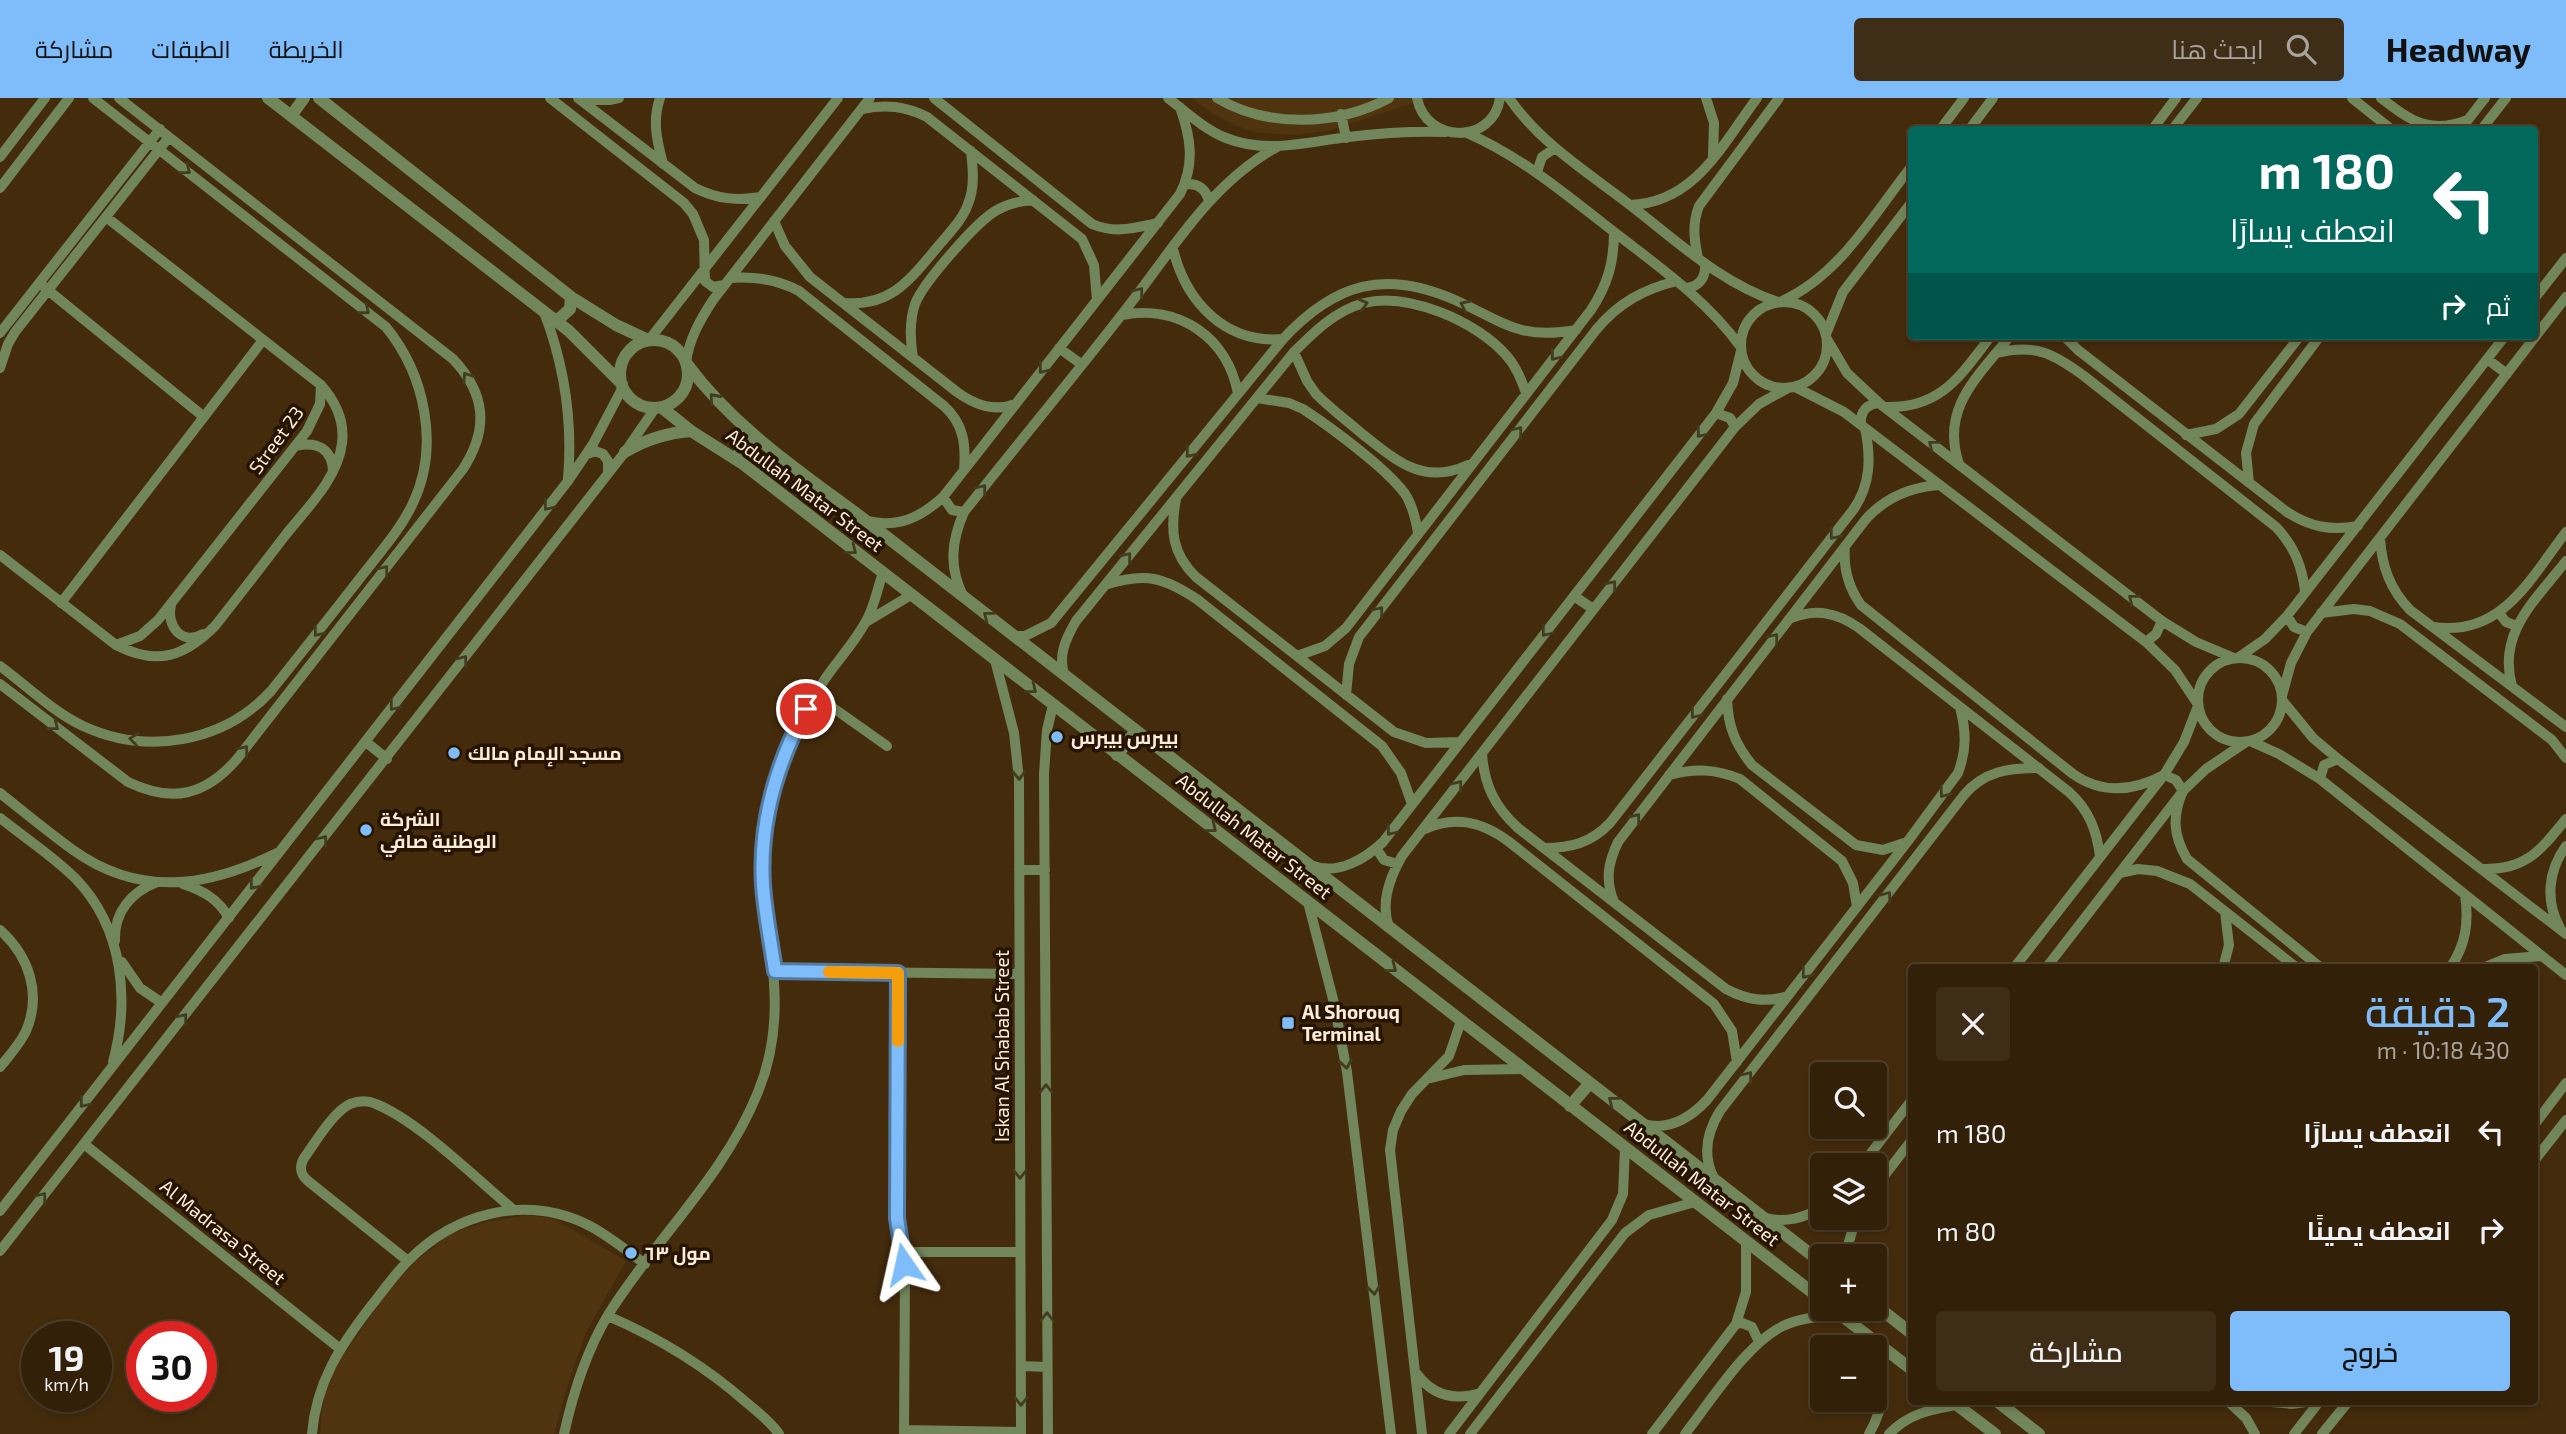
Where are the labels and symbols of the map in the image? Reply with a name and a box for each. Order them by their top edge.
one-way arrow [178,161,191,174]
one-way arrow [1131,288,1144,300]
one-way arrow [1357,298,1369,313]
one-way arrow [1460,299,1472,313]
one-way arrow [358,301,370,314]
one-way arrow [1551,348,1564,360]
one-way arrow [1038,362,1051,374]
one-way arrow [463,372,475,385]
one-way arrow [710,393,723,406]
street label: Street 23 [243,401,308,478]
street label: Abdullah Matar Street [722,423,888,556]
one-way arrow [1696,425,1709,438]
one-way arrow [1510,426,1523,439]
one-way arrow [1929,440,1941,453]
one-way arrow [1186,445,1199,457]
one-way arrow [973,485,986,497]
one-way arrow [543,499,556,511]
one-way arrow [1829,527,1842,539]
one-way arrow [845,541,857,554]
one-way arrow [1119,553,1132,565]
one-way arrow [375,566,388,578]
one-way arrow [1603,580,1616,593]
one-way arrow [2128,594,2141,607]
one-way arrow [1371,607,1384,619]
one-way arrow [983,612,996,624]
one-way arrow [314,624,327,637]
one-way arrow [1542,624,1555,637]
one-way arrow [1766,633,1779,646]
one-way arrow [454,655,467,667]
pin [776,679,836,739]
one-way arrow [1025,681,1037,694]
one-way arrow [389,698,402,711]
one-way arrow [1690,707,1703,719]
one-way arrow [46,718,59,731]
place label: بيبرس بيبرس [1071,725,1178,749]
marker: بيبرس بيبرس [1049,729,1065,745]
one-way arrow [129,732,140,747]
place label: مسجد الإمام مالك [468,741,621,767]
one-way arrow [235,745,248,757]
marker: مسجد الإمام مالك [446,745,462,761]
street label: Abdullah Matar Street [1172,768,1336,903]
one-way arrow [1011,770,1026,781]
one-way arrow [1449,780,1462,792]
one-way arrow [1940,786,1952,798]
place label: الشركة الوطنية صافي [380,807,497,857]
one-way arrow [1627,813,1640,826]
one-way arrow [1205,820,1217,833]
marker: الشركة الوطنية صافي [358,822,374,838]
one-way arrow [1387,823,1400,835]
one-way arrow [315,835,328,847]
one-way arrow [250,878,263,890]
one-way arrow [1878,891,1891,903]
street label: Iskan Al Shabab Street [990,950,1013,1142]
one-way arrow [1384,959,1397,972]
one-way arrow [1801,966,1814,978]
place label: Al Shorouq Terminal [1302,1000,1400,1045]
one-way arrow [174,1014,187,1026]
marker: Al Shorouq Terminal [1280,1015,1296,1031]
one-way arrow [1338,1058,1353,1070]
one-way arrow [1739,1071,1752,1083]
one-way arrow [1038,1084,1054,1094]
one-way arrow [80,1095,92,1108]
one-way arrow [1608,1096,1621,1109]
street label: Abdullah Matar Street [1620,1115,1784,1250]
one-way arrow [1012,1169,1028,1180]
street label: Al Madrasa Street [156,1174,291,1289]
one-way arrow [34,1193,47,1205]
position arrow [867,1227,941,1301]
place label: مول ٦٣ [645,1241,711,1266]
marker: مول ٦٣ [623,1245,639,1261]
one-way arrow [1366,1285,1381,1296]
one-way arrow [1039,1311,1055,1322]
speed limit sign: 30 [126,1321,217,1412]
one-way arrow [1013,1397,1029,1407]

